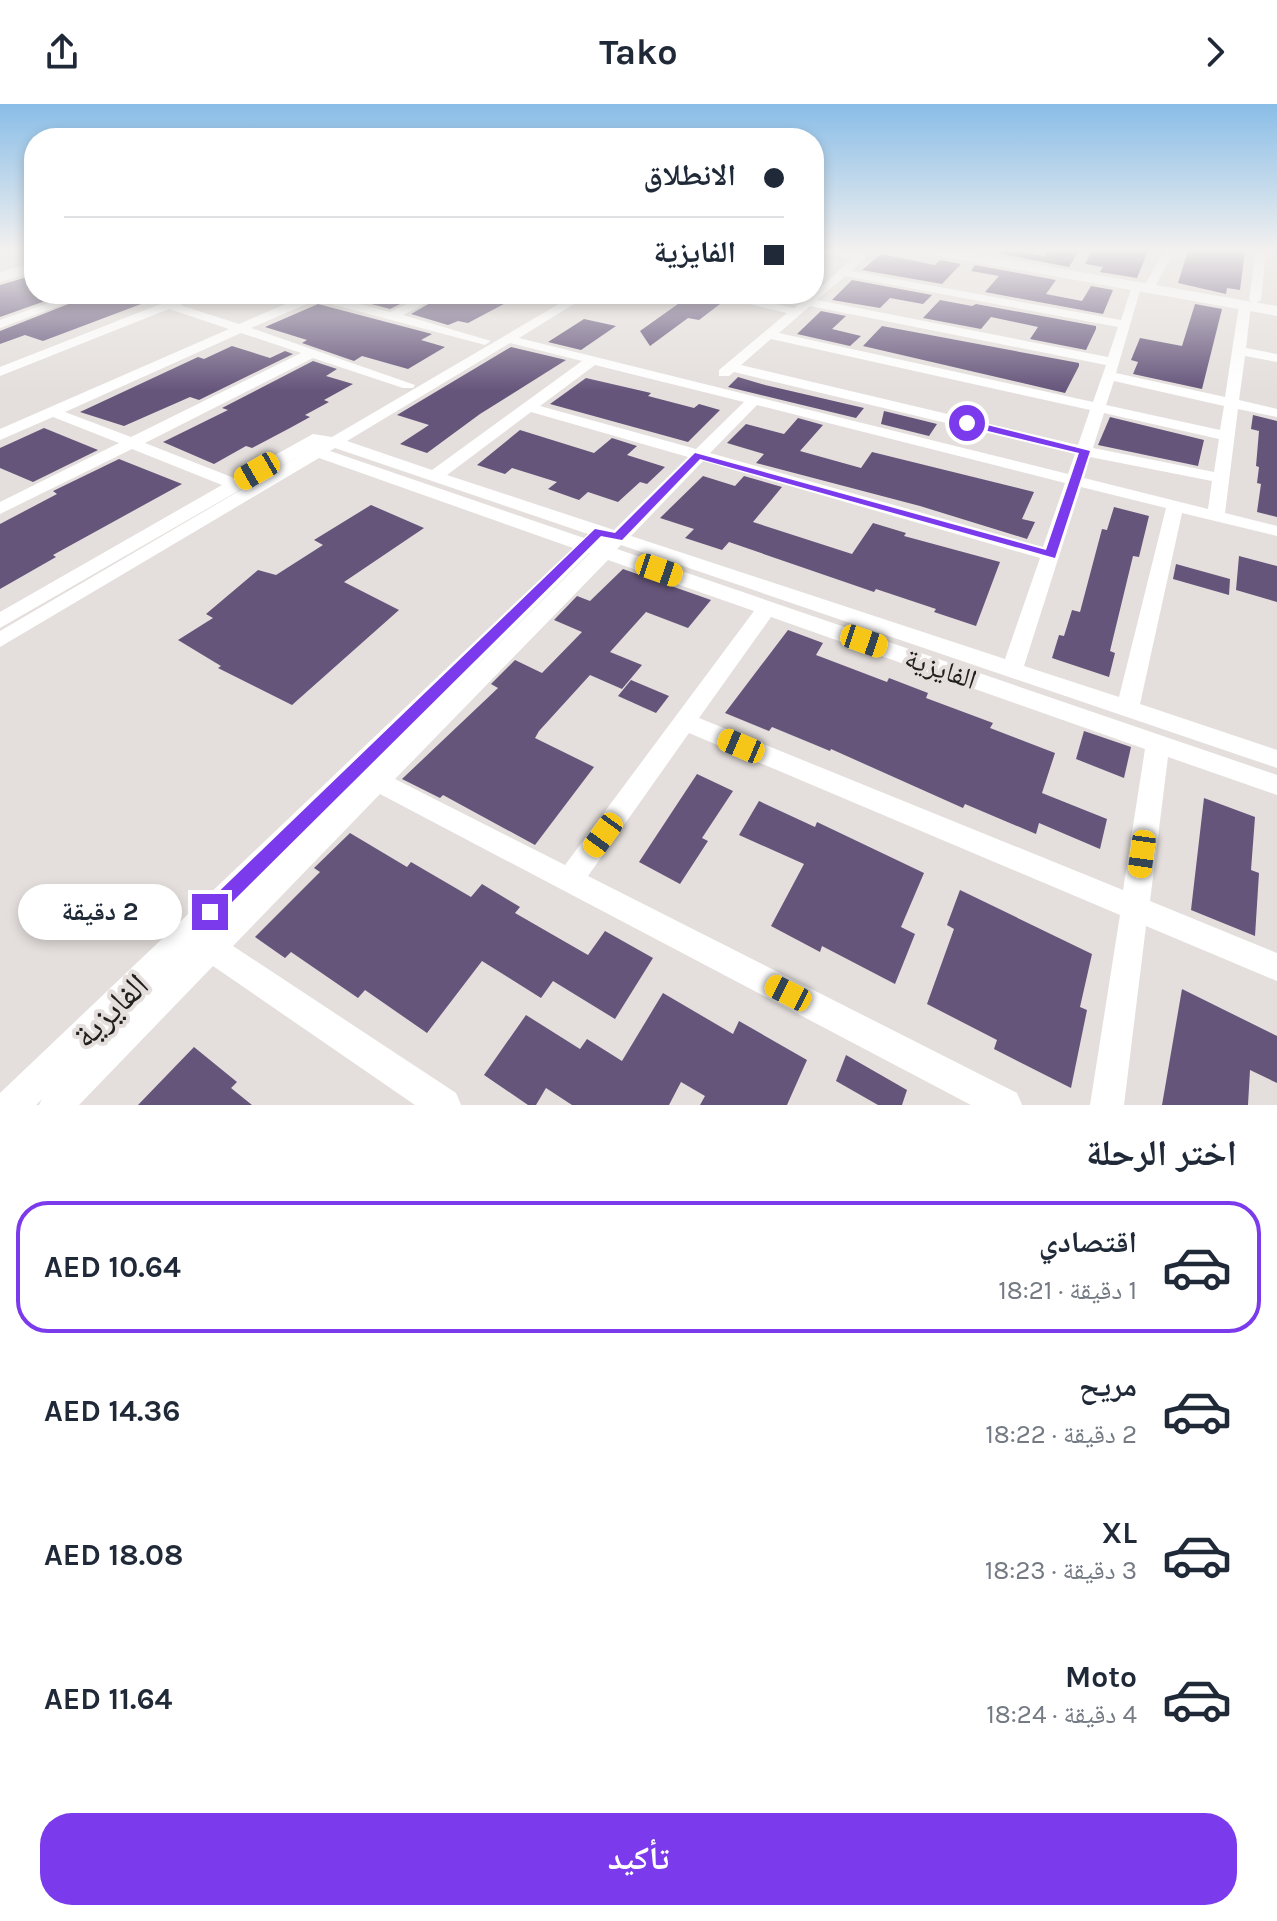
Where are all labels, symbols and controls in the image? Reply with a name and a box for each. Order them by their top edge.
icon: share [40,30,84,74]
icon: forward [1193,30,1237,74]
text: Tako [599,31,678,73]
text: الانطلاق [643,157,736,193]
text: الفايزية [654,234,736,270]
route start [949,405,985,441]
car [230,449,284,493]
car [632,551,686,589]
car [837,622,891,660]
street label: الفايزية [901,641,981,696]
car [714,726,768,766]
car [579,809,627,861]
car [1127,829,1157,879]
callout: 2 دقيقة [18,884,182,940]
route end [192,894,228,930]
text: 2 دقيقة [62,896,138,927]
street label: الفايزية [65,965,157,1056]
car [761,971,815,1015]
text: اختر الرحلة [1086,1132,1237,1174]
text: اقتصادي [1039,1224,1137,1260]
icon: car [1161,1231,1233,1303]
text: AED 10.64 [44,1249,181,1285]
text: 1 دقيقة · 18:21 [998,1275,1137,1306]
text: مريح [1079,1368,1137,1404]
icon: car [1161,1375,1233,1447]
text: AED 14.36 [44,1393,180,1429]
text: 2 دقيقة · 18:22 [985,1419,1137,1450]
text: XL [1102,1515,1137,1551]
icon: car [1161,1519,1233,1591]
text: AED 18.08 [44,1537,183,1573]
text: 3 دقيقة · 18:23 [985,1555,1137,1586]
text: Moto [1065,1659,1137,1695]
icon: car [1161,1663,1233,1735]
text: AED 11.64 [44,1681,172,1717]
text: 4 دقيقة · 18:24 [986,1699,1137,1730]
button: تأكيد [40,1813,1237,1905]

